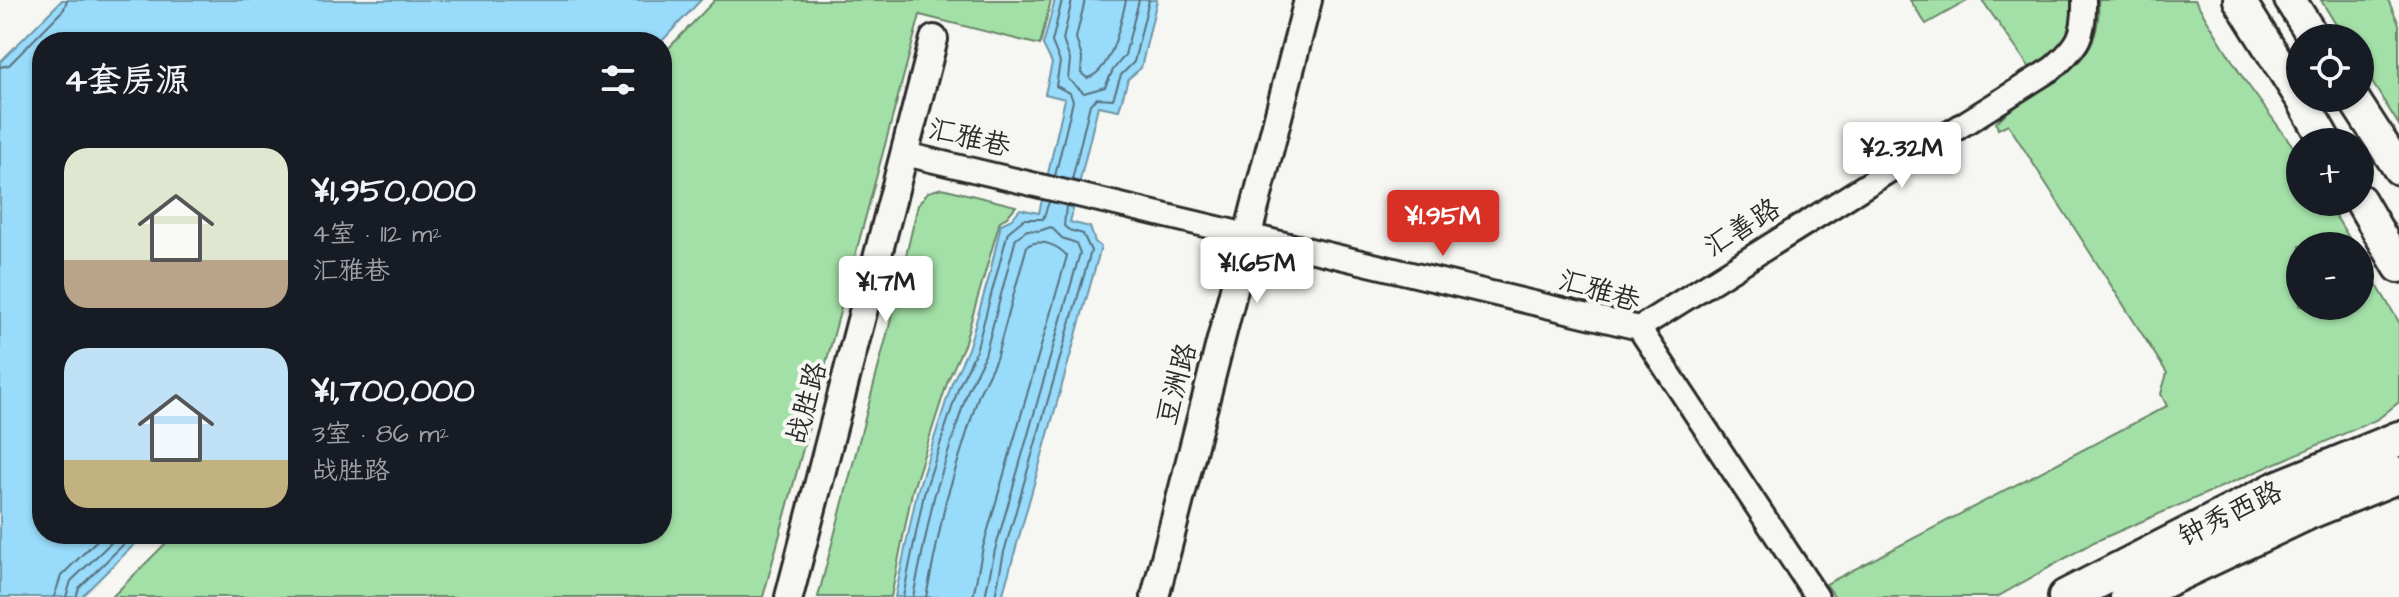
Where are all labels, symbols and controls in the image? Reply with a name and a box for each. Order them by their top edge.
map controls [2286,24,2374,320]
button: locate [2286,24,2374,112]
text: 4套房源 [64,57,189,105]
icon: filters [596,58,640,102]
street label: 汇雅巷 [924,110,1015,167]
pin: ¥2.32M [1837,122,1967,190]
button: + [2286,128,2374,216]
text: ¥2.32M [1861,130,1943,166]
text: ¥1,950,000 [312,167,476,215]
icon: home [128,180,224,276]
street label: 汇善路 [1696,189,1788,267]
pin: ¥1.95M [1378,190,1508,258]
text: ¥1.95M [1405,198,1481,234]
text: 4室 · 112 m² [312,216,442,252]
button: − [2286,232,2374,320]
pin: ¥1.65M [1192,237,1322,305]
text: ¥1.65M [1218,245,1296,281]
text: 汇雅巷 [312,253,390,289]
pin: ¥1.7M [830,256,942,324]
street label: 汇雅巷 [1553,261,1646,322]
text: ¥1.7M [857,264,915,300]
street label: 豆洲路 [1147,338,1207,430]
street label: 战胜路 [777,357,837,449]
text: ¥1,700,000 [312,367,475,415]
icon: home [128,380,224,476]
text: 3室 · 86 m² [312,416,449,452]
text: 战胜路 [312,453,390,489]
street label: 钟秀西路 [2171,472,2289,556]

